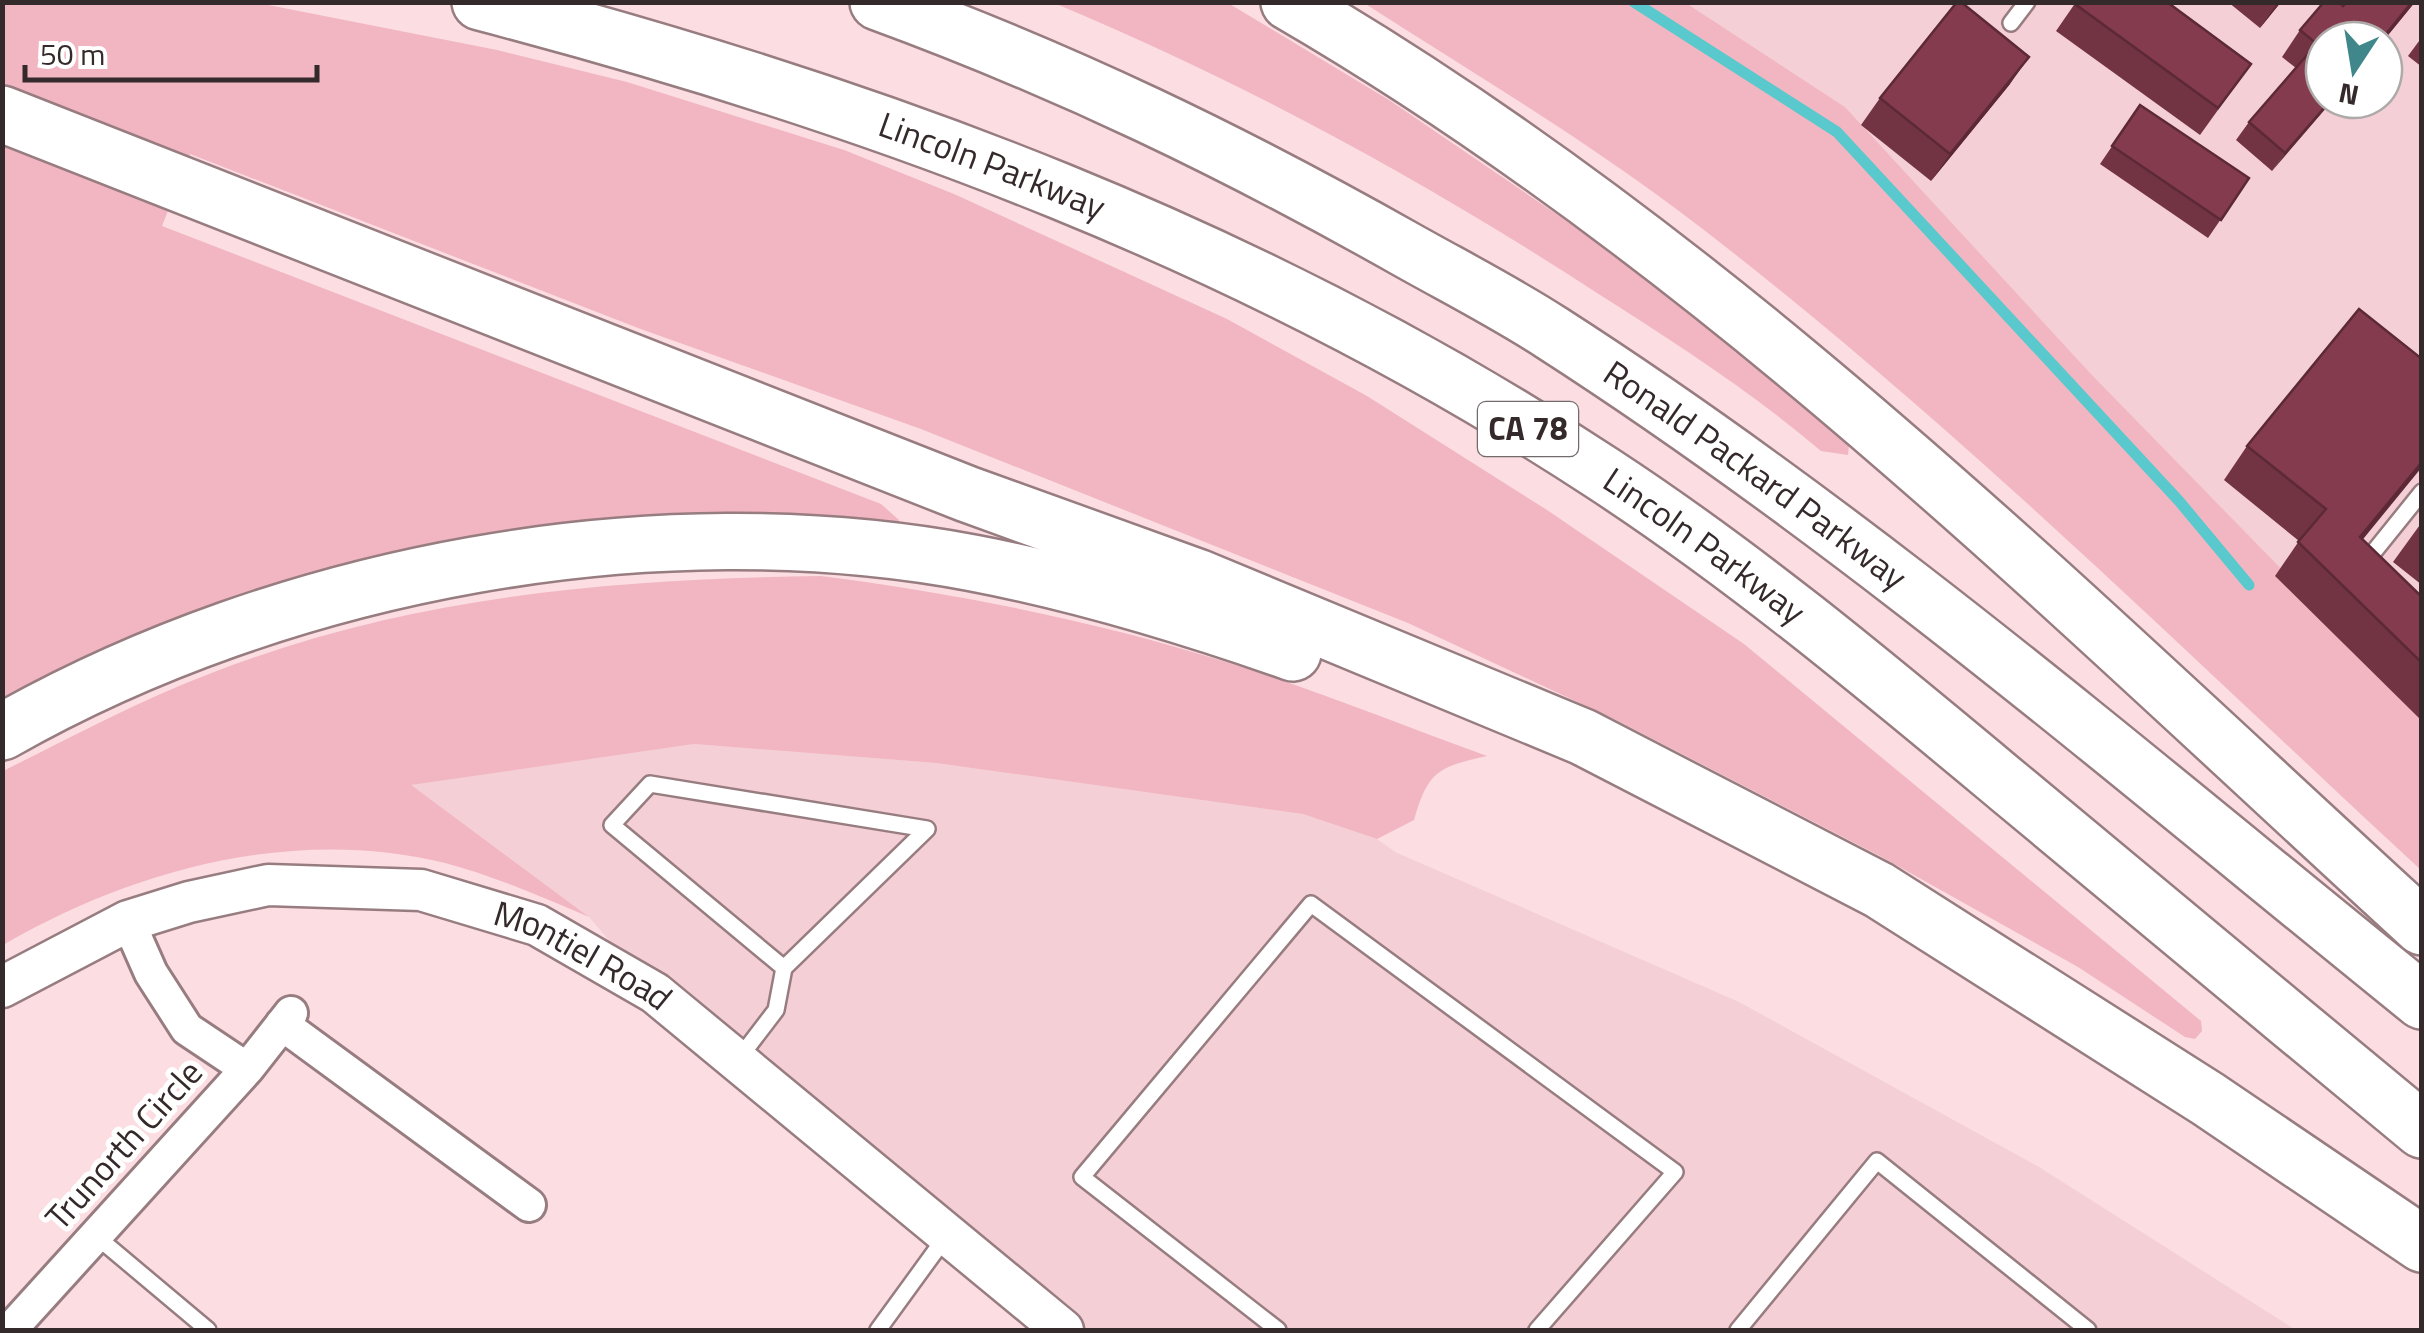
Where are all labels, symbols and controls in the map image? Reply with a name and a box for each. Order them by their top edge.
scale bar [25,20,318,82]
north arrow [2304,20,2404,120]
text: 50 m [40,31,105,77]
text: N [2335,72,2363,118]
street label: Lincoln Parkway [872,97,1114,233]
street label: Ronald Packard Parkway [1593,346,1919,603]
road number: CA 78 [1478,402,1578,456]
street label: Lincoln Parkway [1593,453,1818,637]
street label: Montiel Road [487,885,685,1023]
street label: Trunorth Circle [32,1047,215,1242]

